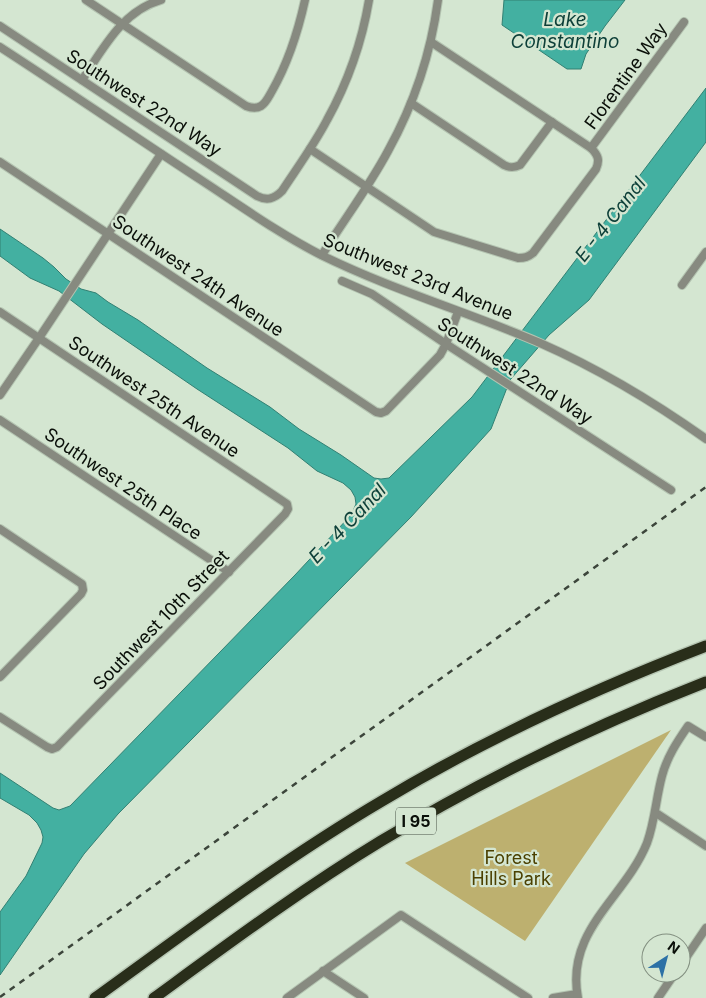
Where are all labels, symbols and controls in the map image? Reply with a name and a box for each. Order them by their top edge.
water label: Lake Constantino [511,8,619,53]
street label: Florentine Way [580,18,671,133]
street label: Southwest 22nd Way [63,45,226,160]
water label: E - 4 Canal [570,172,651,266]
street label: Southwest 24th Avenue [109,210,288,341]
street label: Southwest 23rd Avenue [320,229,516,324]
street label: Southwest 22nd Way [434,313,597,428]
street label: Southwest 25th Avenue [65,332,244,462]
street label: Southwest 25th Place [41,423,206,544]
water label: E - 4 Canal [304,479,391,568]
street label: Southwest 10th Street [88,545,233,694]
road number: I 95 [396,808,436,834]
park label: Forest Hills Park [471,847,551,889]
north arrow [641,933,691,983]
text: N [665,937,683,957]

